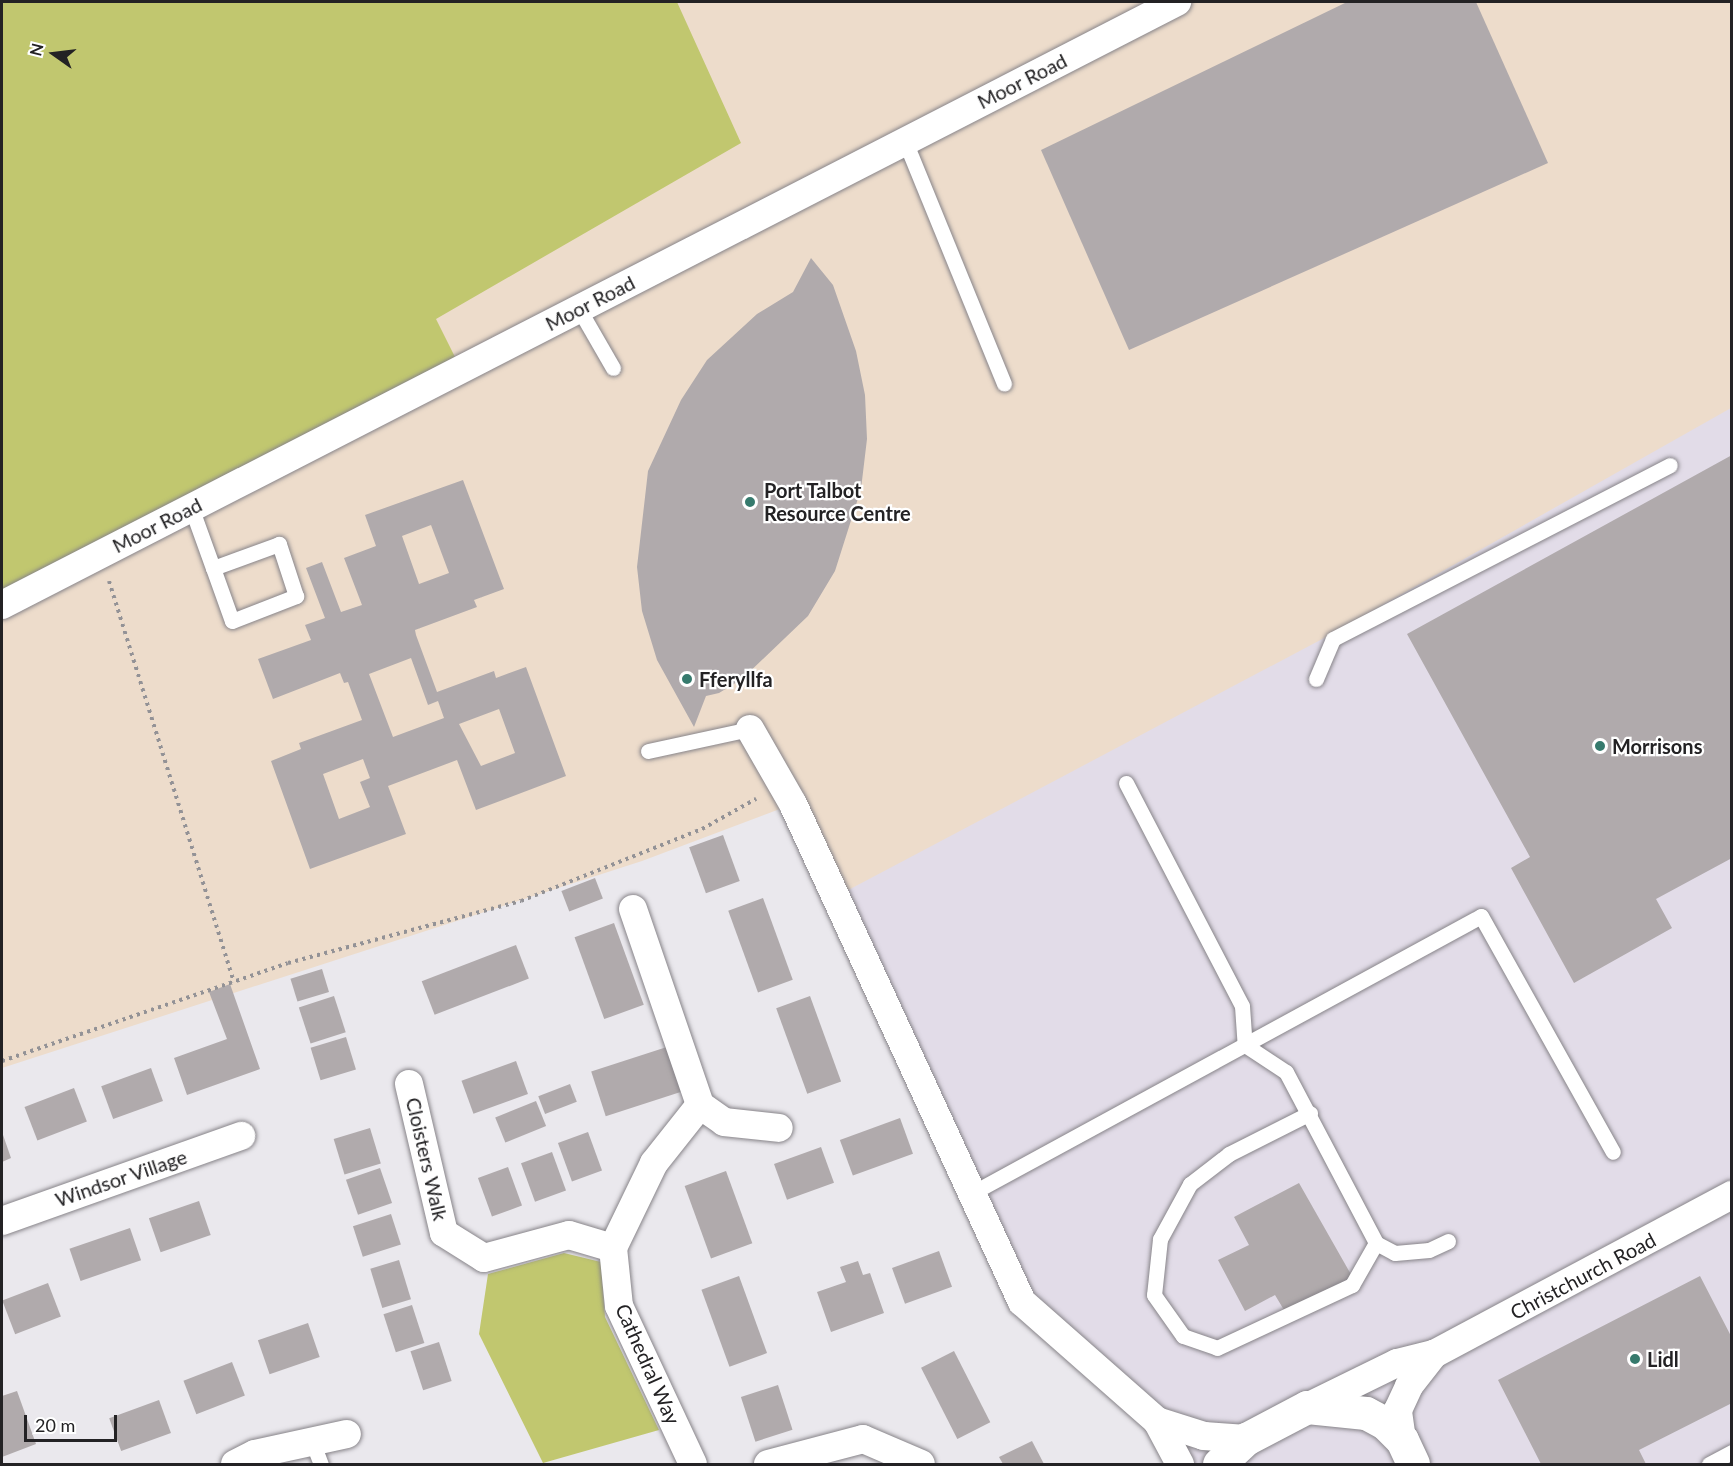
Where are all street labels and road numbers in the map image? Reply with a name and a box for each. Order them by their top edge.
street label: Moor Road [973,48,1071,114]
street label: Moor Road [541,270,639,336]
street label: Moor Road [108,492,206,558]
street label: Cloisters Walk [401,1095,453,1223]
street label: Windsor Village [52,1144,190,1212]
street label: Christchurch Road [1506,1228,1660,1324]
street label: Cathedral Way [611,1300,685,1428]

